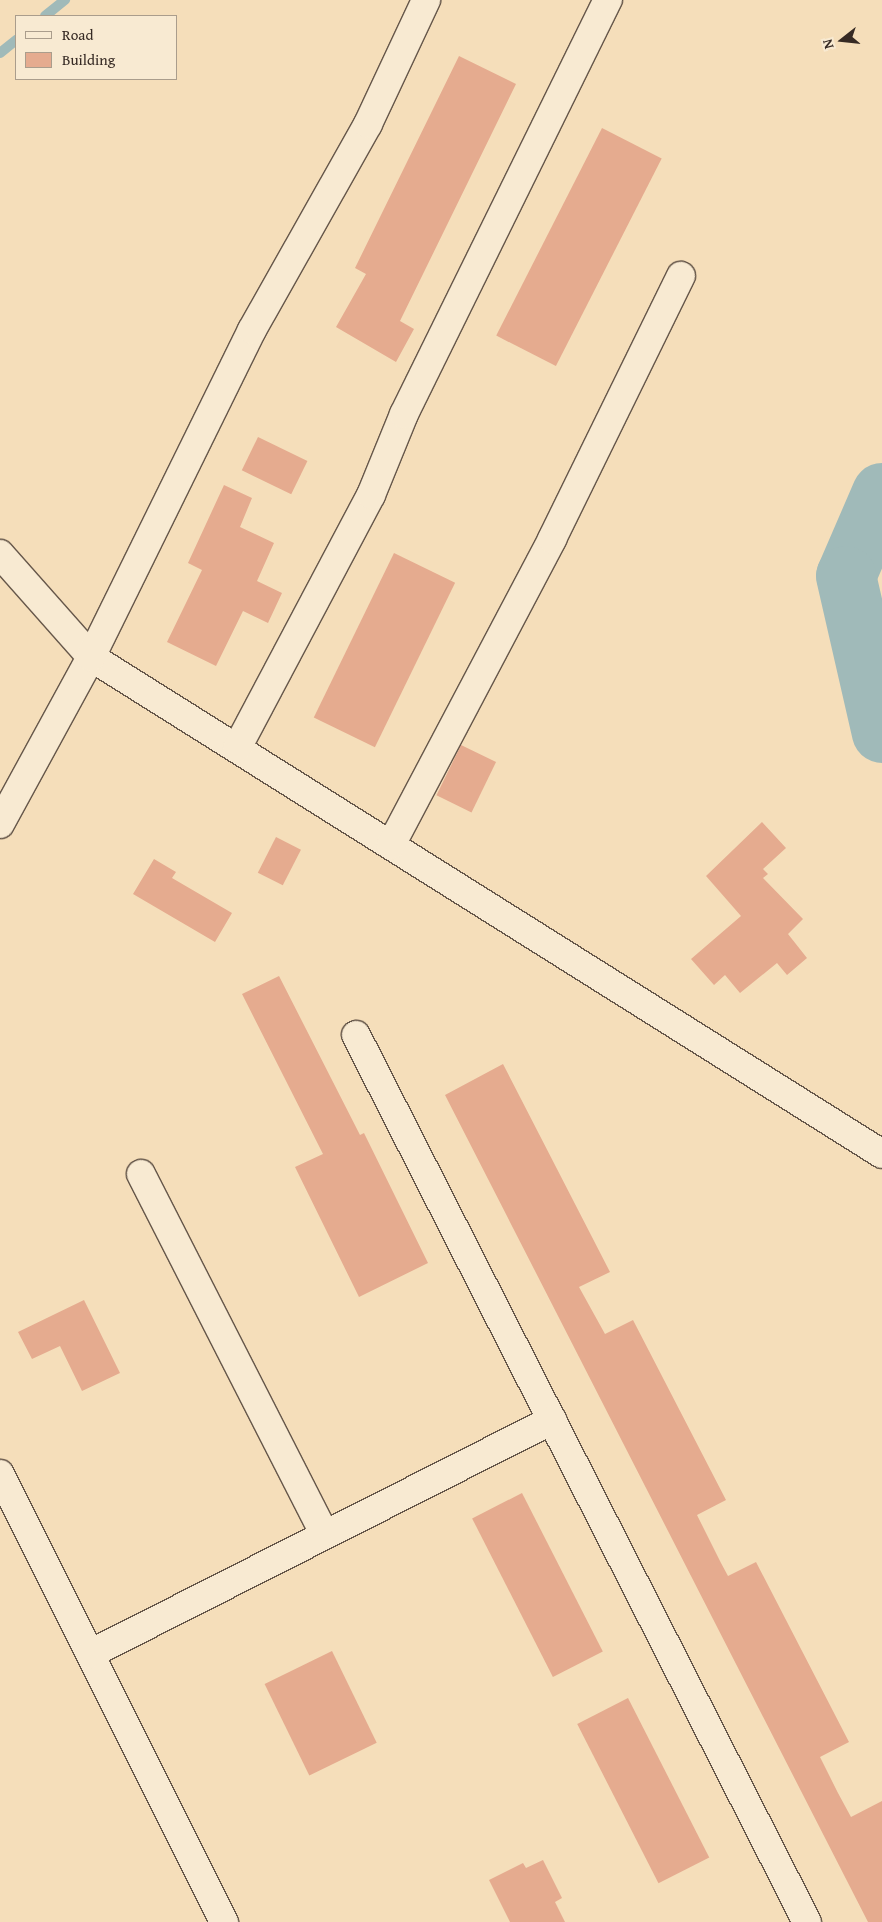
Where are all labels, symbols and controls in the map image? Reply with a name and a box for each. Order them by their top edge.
legend [15,15,178,80]
north arrow [817,15,867,65]
text: Road [62,24,93,45]
text: N [817,37,838,51]
text: Building [62,49,115,70]

